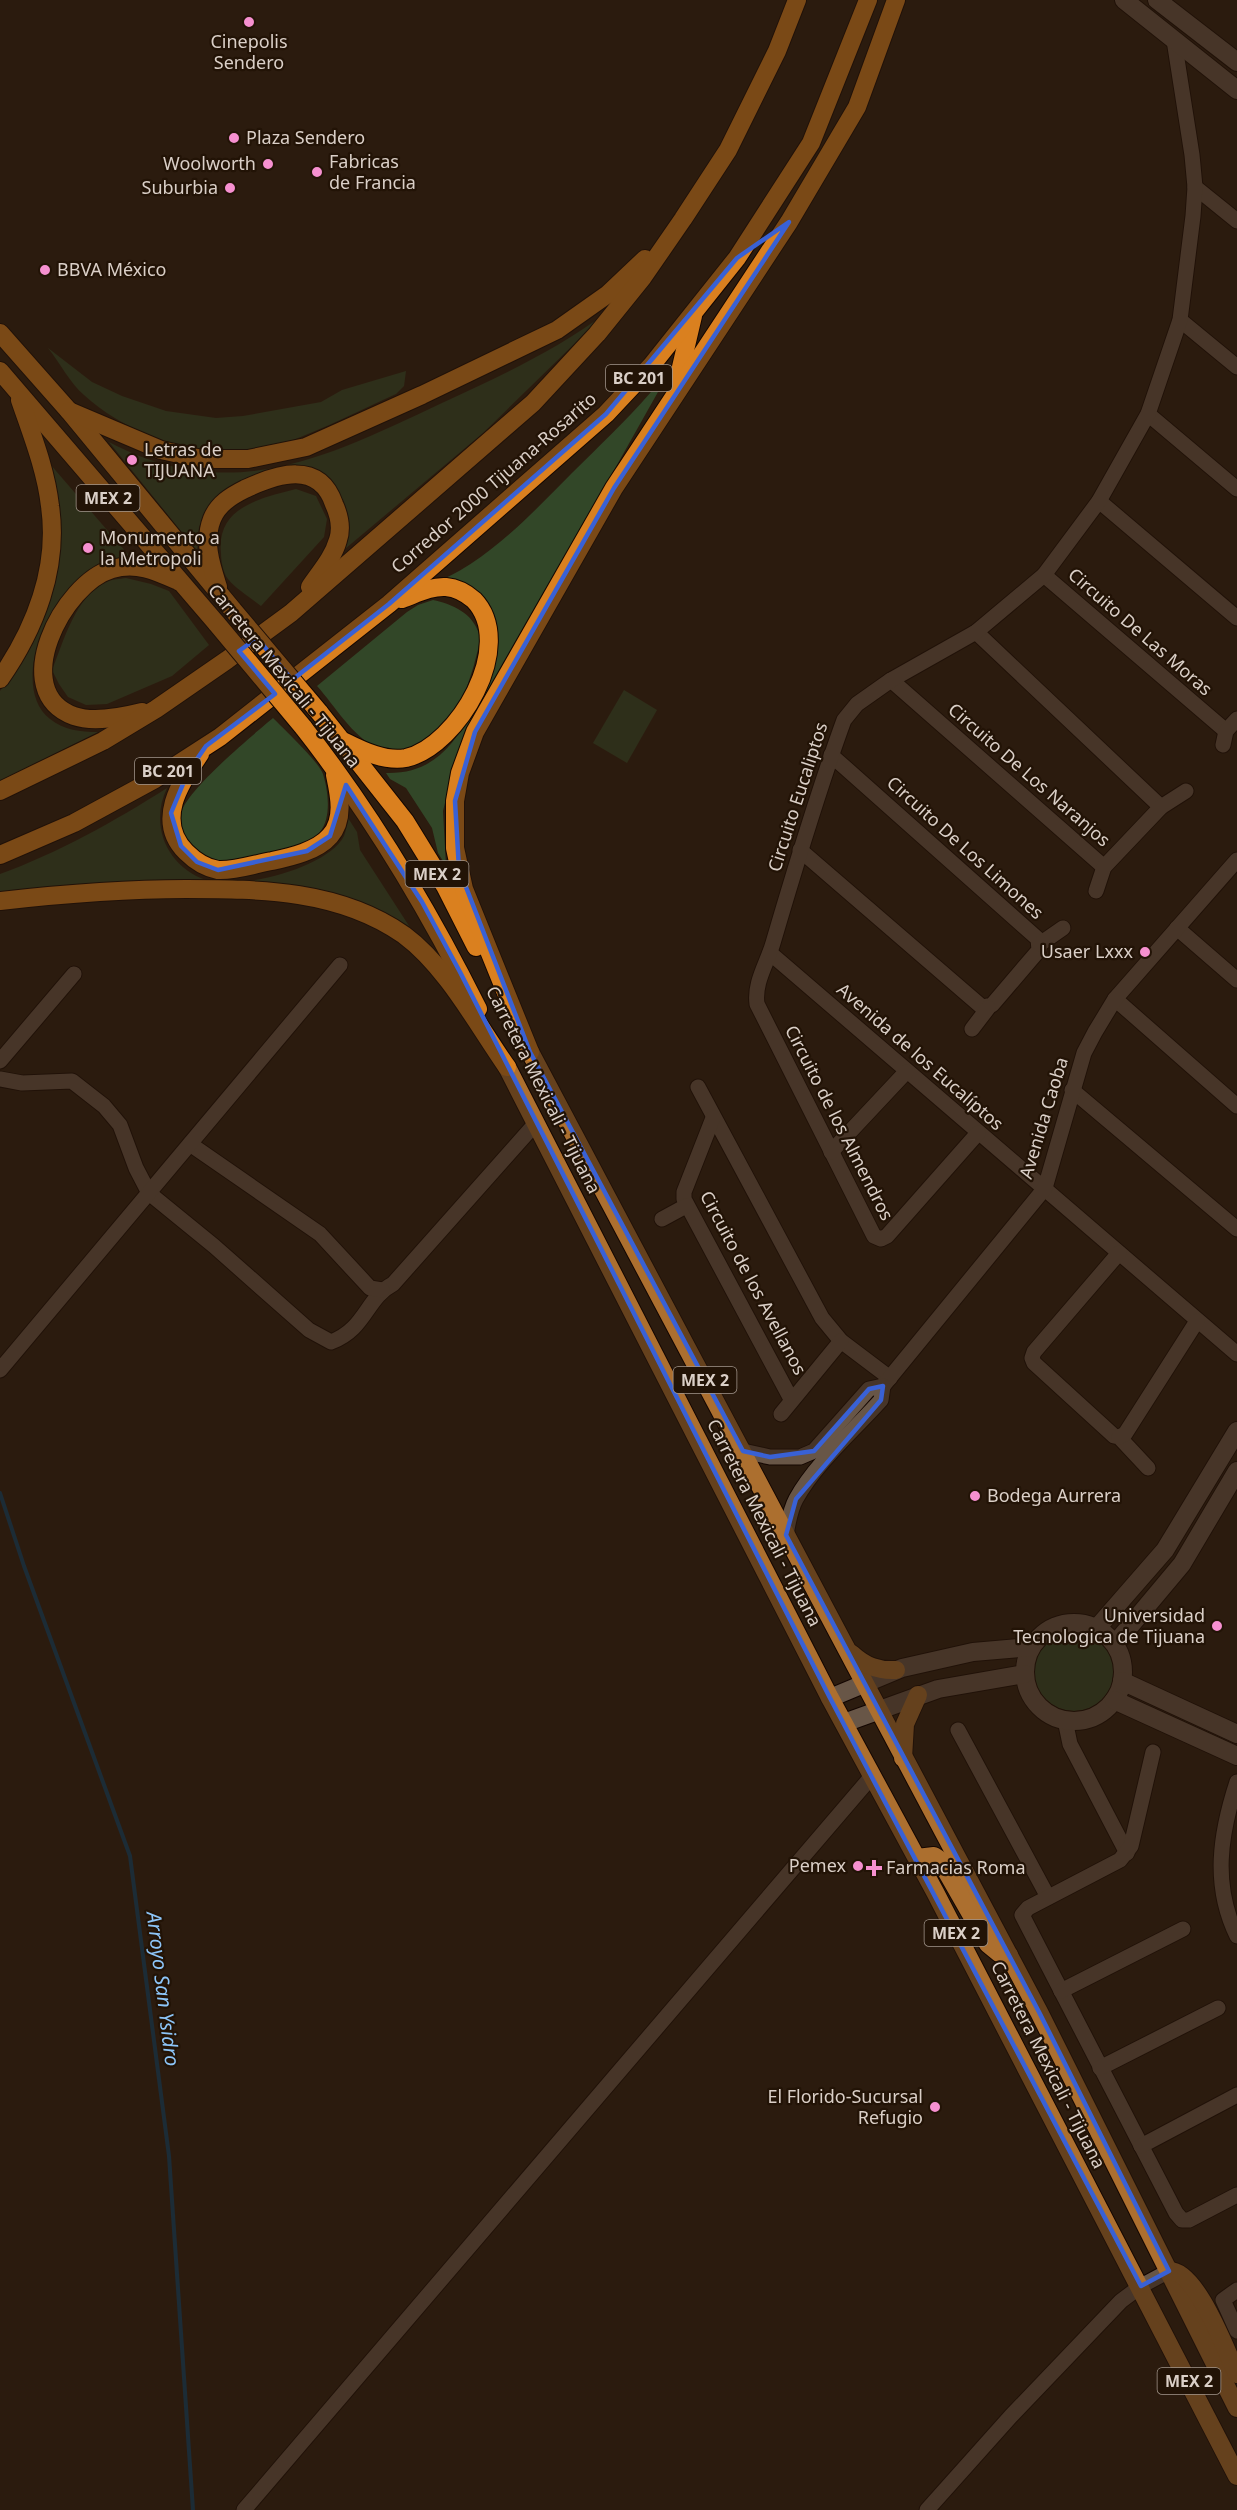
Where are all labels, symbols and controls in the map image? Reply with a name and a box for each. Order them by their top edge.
marker: Cinepolis Sendero [242,15,256,29]
place label: Cinepolis Sendero [210,29,288,74]
place label: Plaza Sendero [246,125,365,149]
marker: Plaza Sendero [227,131,241,145]
place label: Fabricas de Francia [329,149,416,194]
place label: Woolworth [163,151,256,175]
marker: Woolworth [261,157,275,171]
marker: Fabricas de Francia [310,165,324,179]
place label: Suburbia [142,175,218,199]
marker: Suburbia [223,181,237,195]
place label: BBVA México [57,257,166,281]
marker: BBVA México [38,263,52,277]
road number: BC 201 [606,365,672,391]
street label: Corredor 2000 Tijuana-Rosarito [386,386,601,578]
place label: Letras de TIJUANA [144,437,222,482]
marker: Letras de TIJUANA [125,453,139,467]
road number: MEX 2 [76,485,140,511]
place label: Monumento a la Metropoli [100,525,220,570]
marker: Monumento a la Metropoli [81,541,95,555]
street label: Circuito De Las Moras [1064,562,1218,700]
street label: Carretera Mexicali - Tijuana [203,579,366,772]
street label: Circuito De Los Naranjos [944,697,1116,851]
street label: Circuito Eucaliptos [762,719,833,874]
road number: BC 201 [135,758,201,784]
street label: Circuito De Los Limones [882,770,1049,924]
road number: MEX 2 [406,861,468,887]
place label: Usaer Lxxx [1041,939,1133,963]
marker: Usaer Lxxx [1138,945,1152,959]
street label: Avenida de los Eucalíptos [832,977,1009,1135]
street label: Carretera Mexicali - Tijuana [481,982,607,1197]
street label: Circuito de los Almendros [780,1021,900,1224]
street label: Avenida Caoba [1013,1054,1073,1181]
street label: Circuito de los Avellanos [695,1186,813,1379]
road number: MEX 2 [674,1367,736,1393]
street label: Carretera Mexicali - Tijuana [702,1415,828,1630]
place label: Bodega Aurrera [987,1483,1121,1507]
marker: Bodega Aurrera [968,1489,982,1503]
place label: Universidad Tecnologica de Tijuana [1013,1603,1205,1648]
marker: Universidad Tecnologica de Tijuana [1210,1619,1224,1633]
place label: Pemex [789,1853,846,1877]
place label: Farmacias Roma [886,1855,1026,1879]
marker: Pemex [851,1859,865,1873]
marker: Farmacias Roma [867,1861,881,1875]
water label: Arroyo San Ysidro [140,1908,186,2068]
road number: MEX 2 [924,1920,988,1946]
street label: Carretera Mexicali - Tijuana [986,1957,1112,2172]
place label: El Florido-Sucursal Refugio [767,2084,923,2129]
marker: El Florido-Sucursal Refugio [928,2100,942,2114]
road number: MEX 2 [1158,2368,1220,2394]

